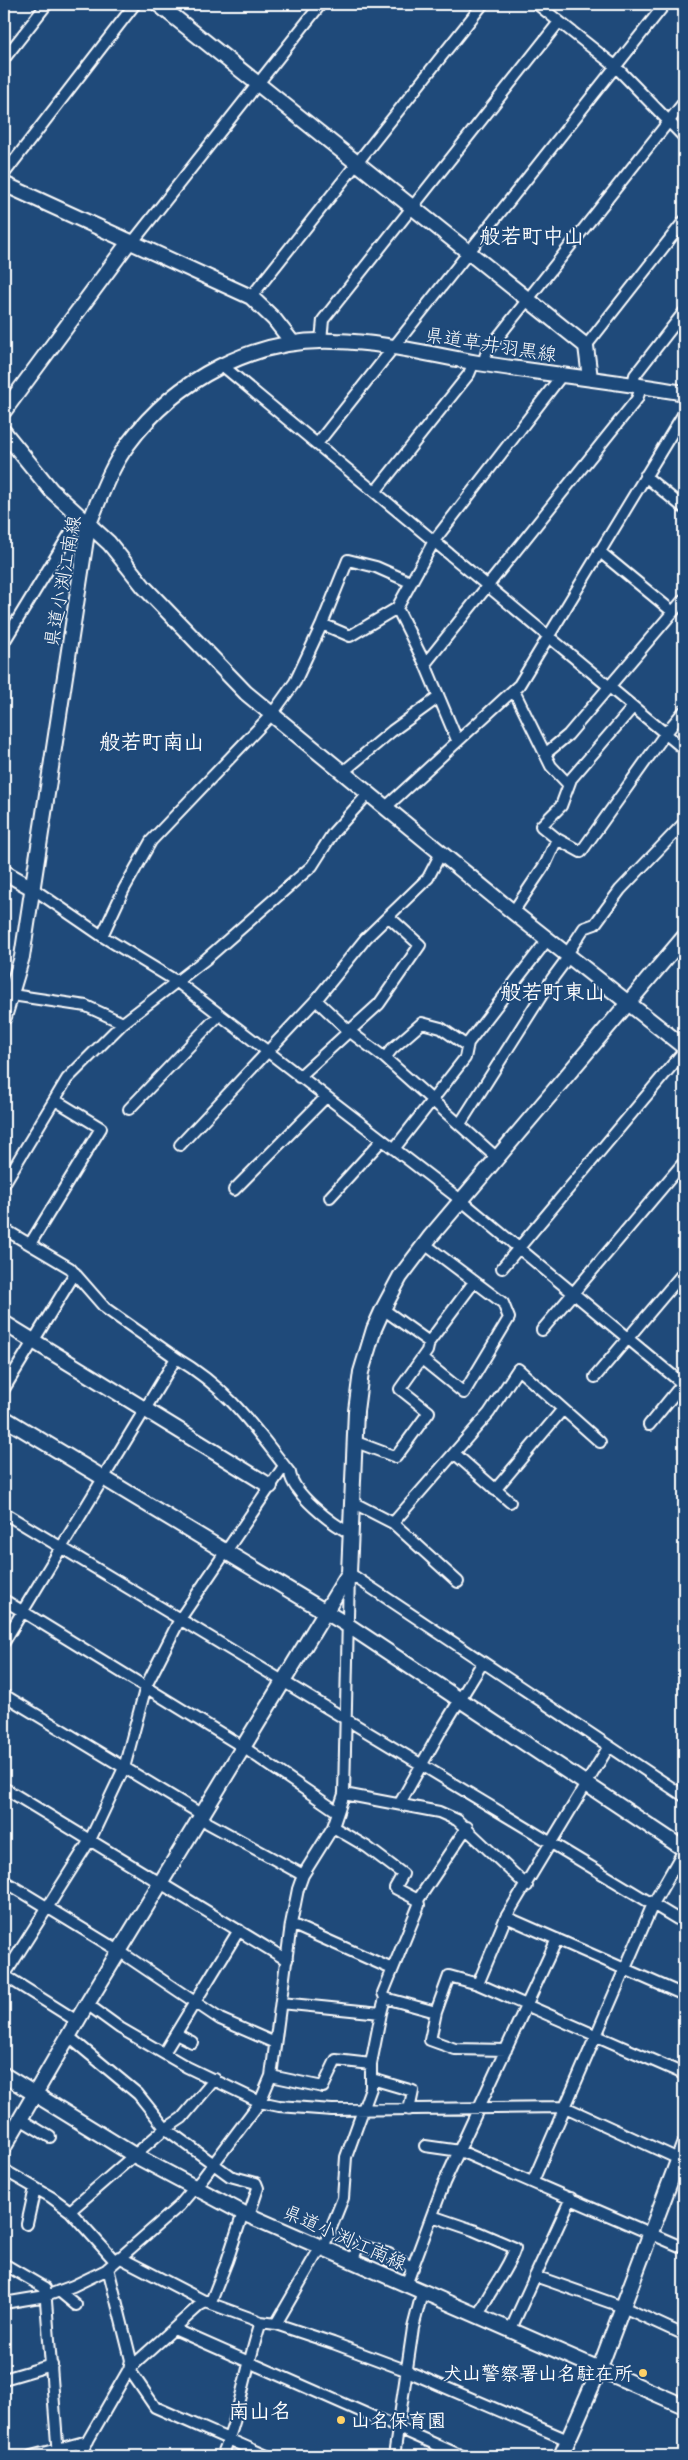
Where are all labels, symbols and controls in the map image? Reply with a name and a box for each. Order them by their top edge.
district label: 般若町中山 [480,225,585,252]
street label: 県道草井羽黒線 [423,325,558,369]
street label: 県道小渕江南線 [42,514,88,649]
district label: 般若町南山 [100,731,205,758]
district label: 般若町東山 [501,981,606,1008]
street label: 県道小渕江南線 [278,2202,409,2278]
place label: 犬山警察署山名駐在所 [443,2364,633,2388]
marker: 犬山警察署山名駐在所 [637,2367,649,2379]
district label: 南山名 [229,2400,292,2427]
place label: 山名保育園 [351,2411,446,2435]
marker: 山名保育園 [335,2414,347,2426]

